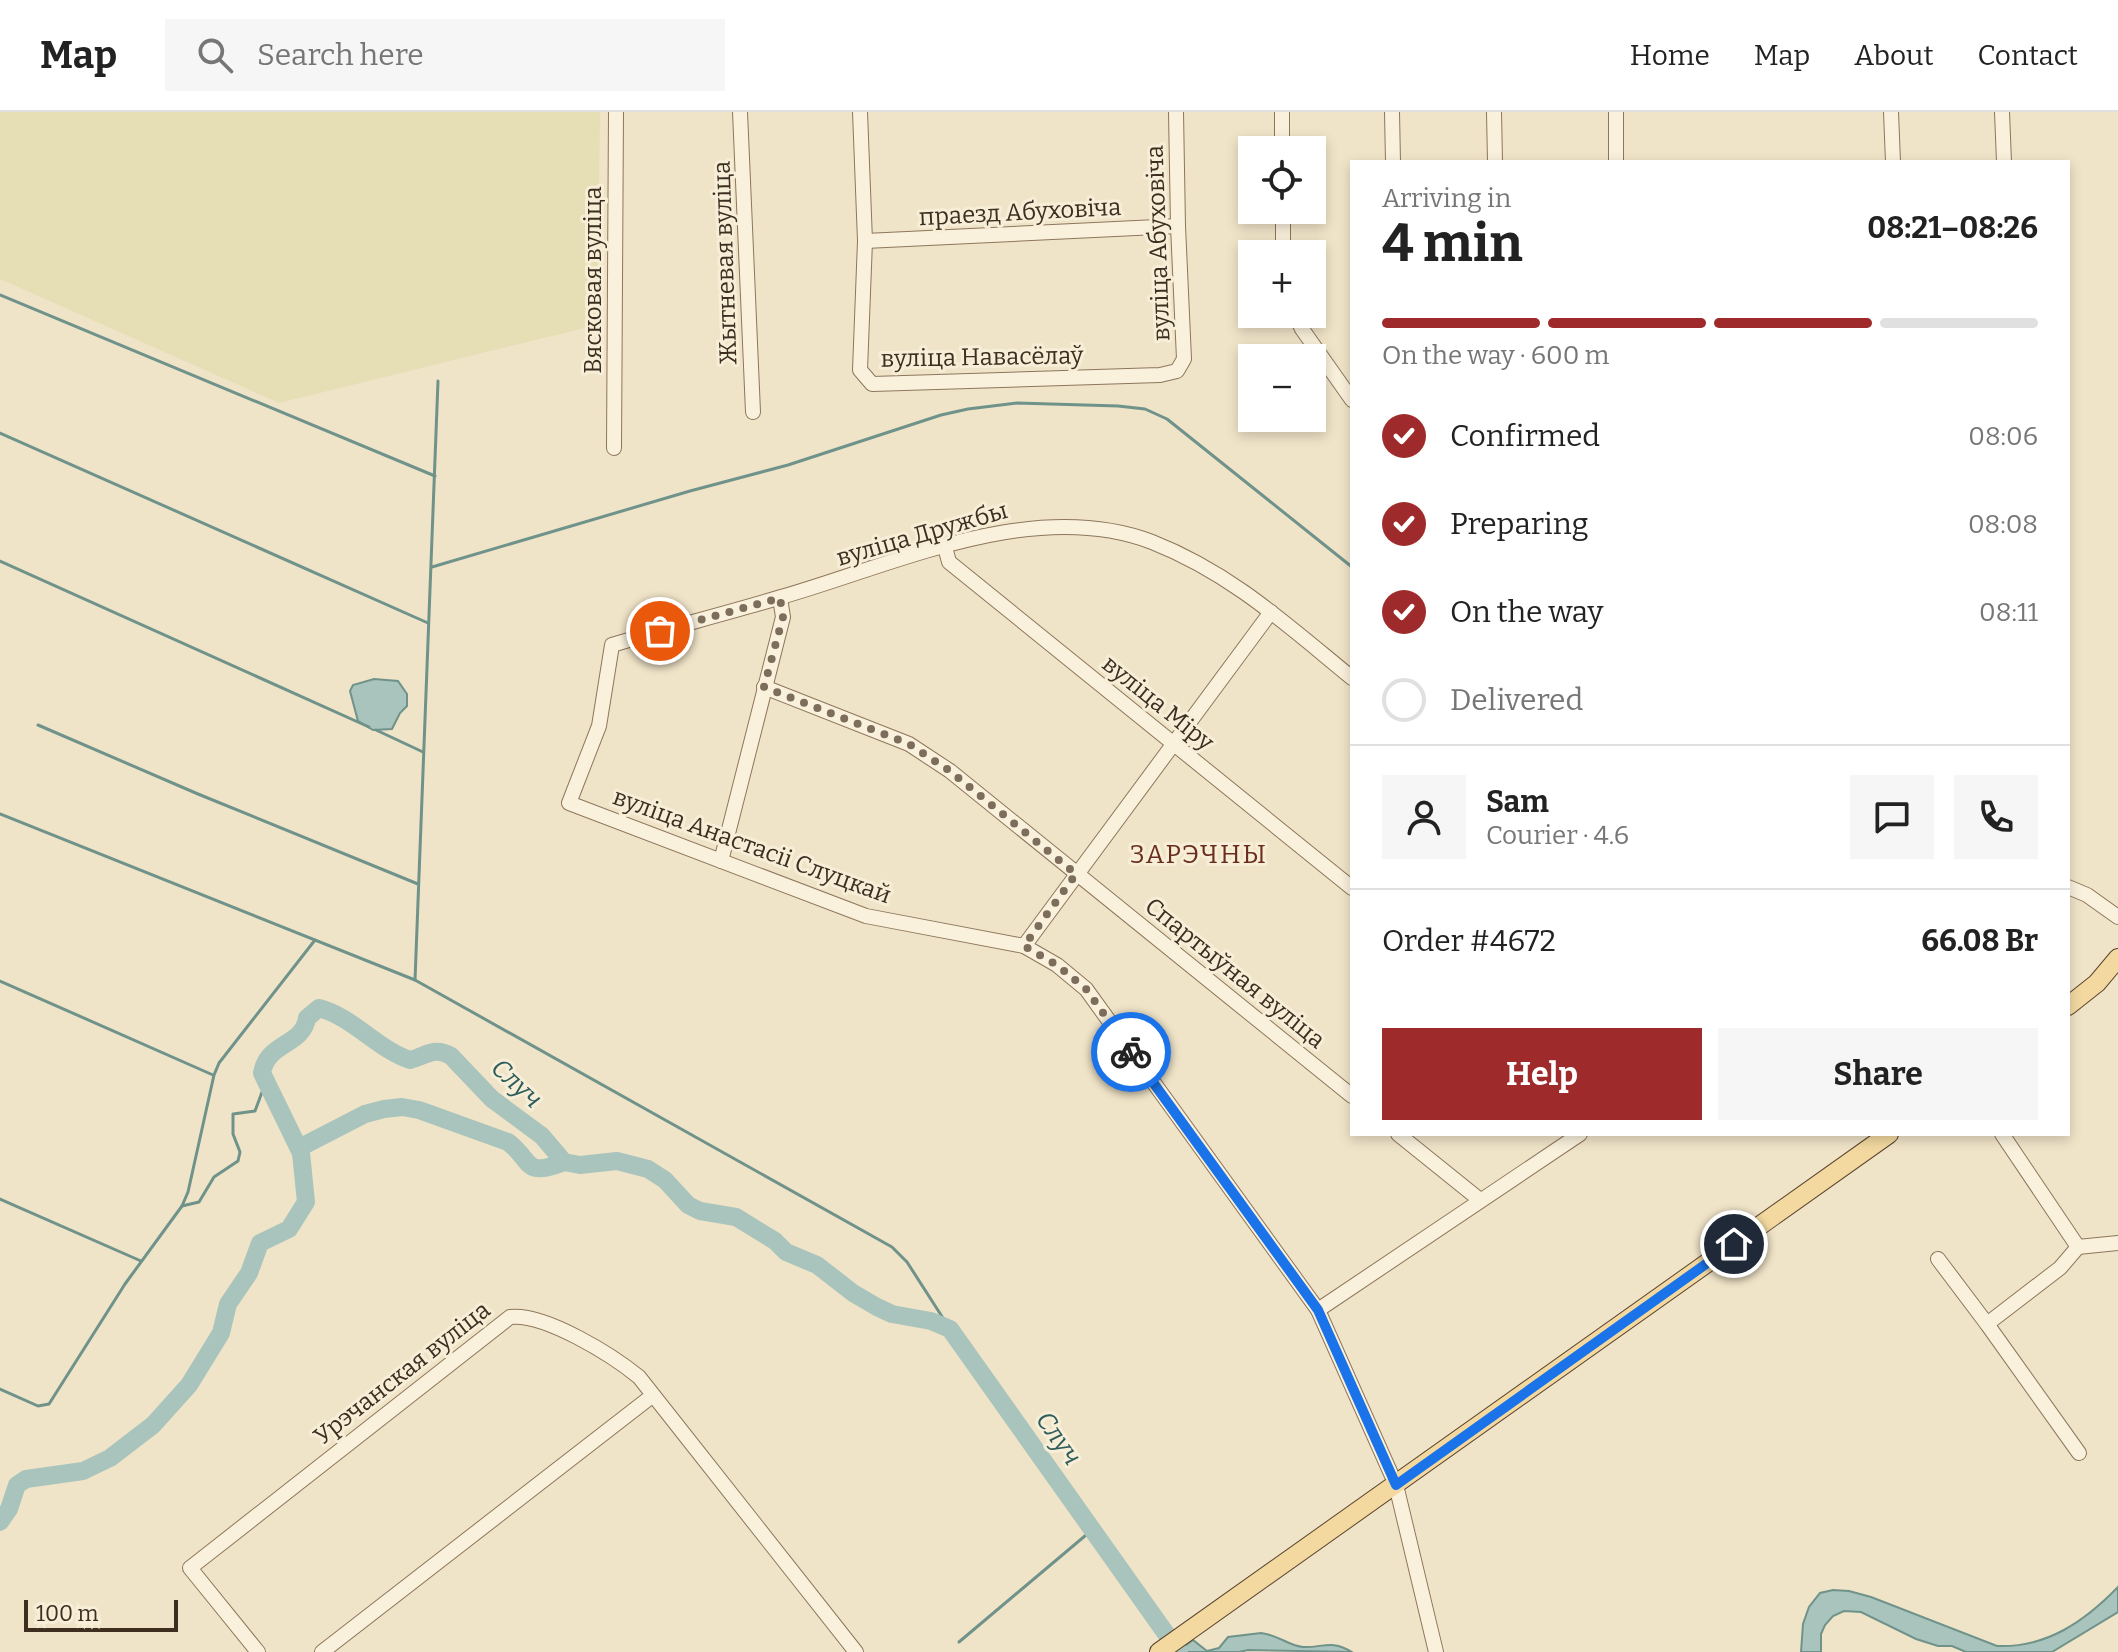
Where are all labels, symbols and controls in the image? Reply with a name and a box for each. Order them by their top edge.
search box [165,19,725,91]
text: Map [40,32,117,78]
icon: search [193,33,237,77]
text: Search here [257,37,424,73]
text: Home [1630,39,1710,72]
text: Map [1754,39,1810,72]
text: About [1854,39,1934,72]
text: Contact [1978,39,2078,72]
map controls [1238,136,1326,432]
button: locate [1238,136,1326,224]
street label: вуліца Абуховіча [1141,145,1175,341]
street label: Жытневая вуліца [707,160,743,366]
text: Arriving in [1382,183,1511,214]
street label: Вясковая вуліца [579,186,607,374]
street label: праезд Абуховіча [918,193,1122,231]
text: 08:21–08:26 [1867,210,2038,246]
text: 4 min [1382,212,1523,275]
button: + [1238,240,1326,328]
text: On the way · 600 m [1382,340,1609,371]
street label: вуліца Навасёлаў [880,341,1084,373]
button: − [1238,344,1326,432]
icon: check [1382,414,1426,458]
text: Confirmed [1450,418,1600,454]
text: 08:06 [1968,421,2038,452]
street label: вуліца Дружбы [833,496,1011,572]
icon: check [1382,502,1426,546]
text: Preparing [1450,506,1588,542]
text: 08:08 [1968,509,2038,540]
icon: check [1382,590,1426,634]
text: On the way [1450,594,1603,630]
pin [626,597,694,665]
text: 08:11 [1979,597,2038,628]
icon: bag [638,609,682,653]
street label: вуліца Міру [1097,650,1220,757]
text: Delivered [1450,682,1583,718]
button: person [1382,775,1466,859]
button: chat [1850,775,1934,859]
button: phone [1954,775,2038,859]
street label: вуліца Анастасіі Слуцкай [609,783,895,909]
text: Sam [1486,784,1549,820]
text: Courier · 4.6 [1486,820,1629,851]
district label: ЗАРЭЧНЫ [1130,839,1268,870]
street label: Спартыўная вуліца [1139,892,1331,1054]
text: Order #4672 [1382,923,1556,959]
text: 66.08 Br [1921,923,2038,959]
courier [1091,1012,1171,1092]
button: Help [1382,1028,1702,1120]
button: Share [1718,1028,2038,1120]
icon: bike [1109,1030,1153,1074]
water label: Случ [485,1052,549,1115]
pin [1700,1210,1768,1278]
icon: home [1712,1222,1756,1266]
street label: Урэчанская вуліца [308,1296,496,1450]
water label: Случ [1029,1406,1088,1471]
scale bar [24,1596,178,1632]
text: 100 m [36,1600,99,1627]

